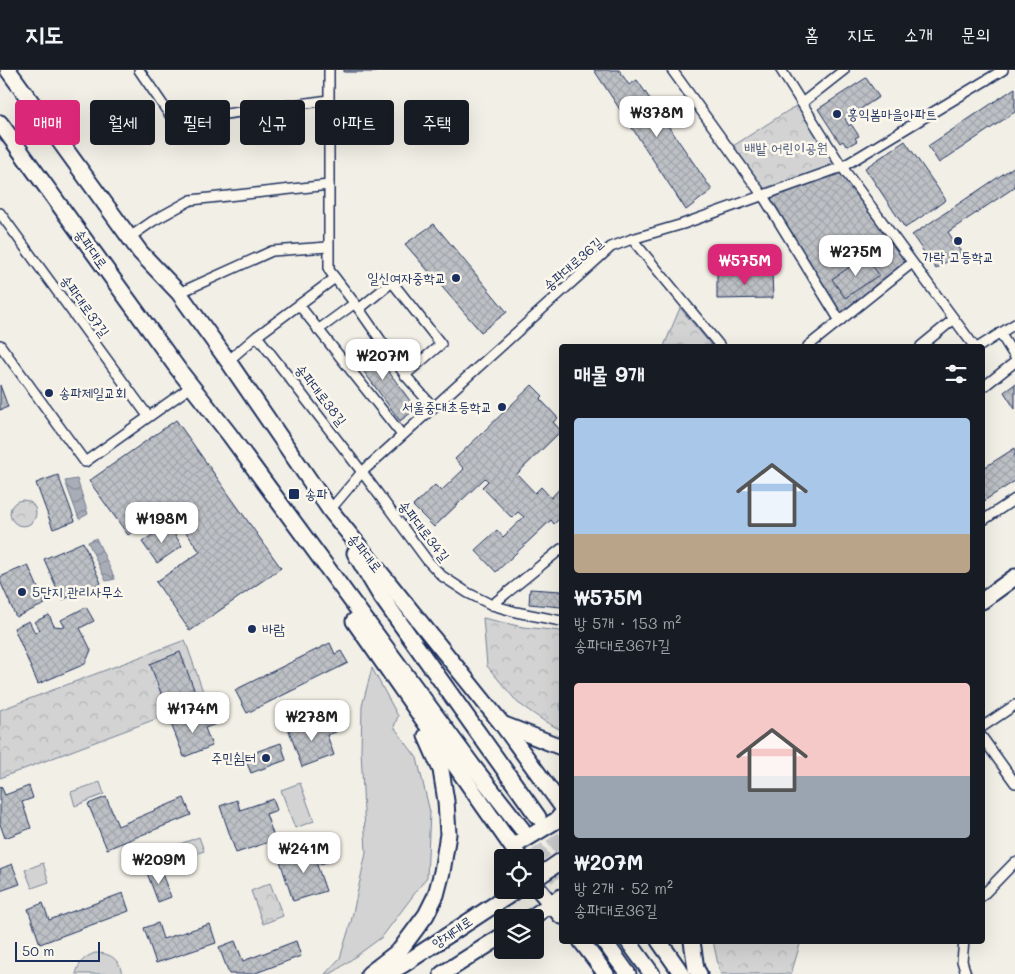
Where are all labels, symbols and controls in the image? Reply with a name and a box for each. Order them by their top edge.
text: 지도 [25,18,64,49]
text: 홈 [805,22,819,46]
text: 지도 [847,22,876,46]
text: 소개 [904,22,933,46]
text: 문의 [961,22,990,46]
pin: ₩378M [622,96,692,138]
chip: 매매 [15,100,80,145]
chip: 월세 [90,100,155,145]
chip: 필터 [165,100,230,145]
chip: 신규 [240,100,305,145]
chip: 아파트 [315,100,394,145]
chip: 주택 [404,100,469,145]
text: ₩378M [630,101,684,122]
place label: 홍익봄마을아파트 [847,104,937,123]
marker: 홍익봄마을아파트 [831,108,843,120]
park label: 배밭 어린이공원 [744,138,828,157]
street label: 송파대로 [70,225,112,273]
street label: 송파대로36길 [539,232,607,295]
pin: ₩275M [821,234,891,277]
marker: 가락 고등학교 [952,235,964,247]
text: ₩275M [830,240,882,261]
pin: ₩575M [710,244,780,286]
place label: 가락 고등학교 [922,247,994,266]
text: ₩575M [719,249,771,270]
place label: 일신여자중학교 [367,268,446,287]
street label: 송파대로37길 [56,271,115,341]
marker: 일신여자중학교 [450,272,462,284]
pin: ₩207M [348,338,418,381]
text: ₩207M [357,344,410,365]
street label: 송파대로38길 [291,360,352,430]
text: 매물 9개 [574,360,645,387]
icon: filters [942,360,970,388]
place label: 송파제일교회 [59,383,127,402]
marker: 송파제일교회 [43,387,55,399]
place label: 서울중대초등학교 [402,397,492,416]
marker: 서울중대초등학교 [496,401,508,413]
icon: home [727,450,817,540]
place label: 송파 [305,484,328,503]
marker: 송파 [287,487,301,501]
street label: 송파대로34길 [395,496,455,566]
pin: ₩198M [127,502,197,544]
text: ₩198M [136,507,188,528]
street label: 송파대로 [344,529,387,576]
place label: 5단지 관리사무소 [32,582,124,601]
text: ₩575M [574,583,643,610]
marker: 5단지 관리사무소 [16,586,28,598]
text: 방 5개 · 153 m² [574,612,681,633]
place label: 바람 [262,619,285,638]
marker: 바람 [246,623,258,635]
text: 송파대로36가길 [574,634,670,655]
pin: ₩174M [158,692,228,734]
text: ₩174M [168,697,219,718]
pin: ₩278M [277,700,347,742]
text: ₩278M [286,705,338,726]
icon: home [727,715,817,805]
place label: 주민쉼터 [211,748,256,767]
marker: 주민쉼터 [260,752,272,764]
pin: ₩241M [269,832,339,874]
text: ₩241M [278,837,330,858]
pin: ₩209M [124,842,194,885]
text: ₩209M [132,848,186,869]
text: ₩207M [574,848,644,875]
map controls [494,849,544,959]
button: locate [494,849,544,899]
text: 방 2개 · 52 m² [574,877,673,898]
text: 송파대로36길 [574,899,657,920]
button: layers [494,909,544,959]
street label: 양재대로 [428,911,476,952]
scale bar [15,939,100,962]
text: 50 m [22,941,54,960]

